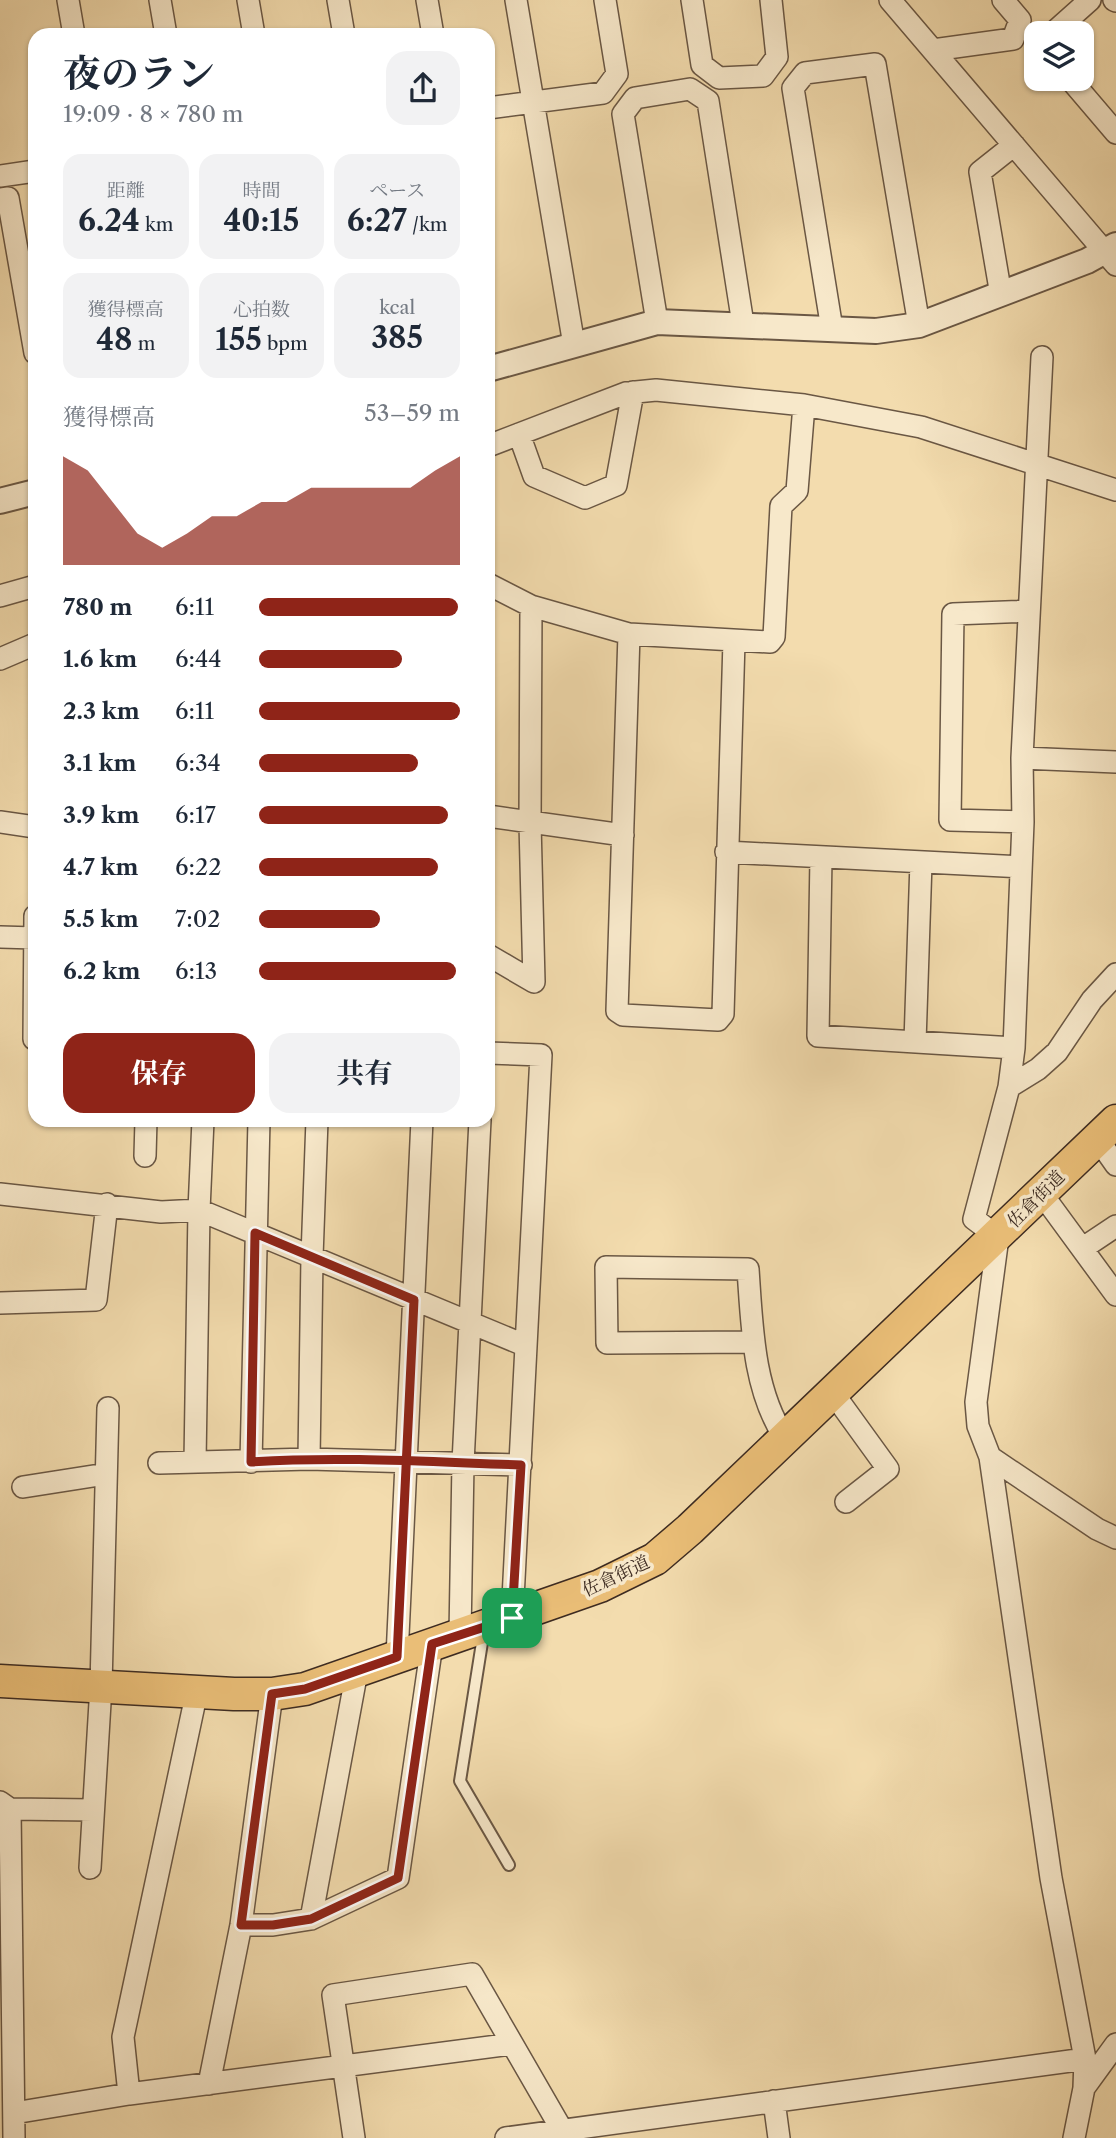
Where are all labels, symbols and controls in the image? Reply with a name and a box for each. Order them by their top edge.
map controls [1024,21,1094,91]
button: layers [1024,21,1094,91]
text: 夜のラン [63,50,215,97]
button: share [386,51,460,125]
text: 19:09 · 8 × 780 m [63,100,244,128]
text: 距離 [107,179,145,202]
text: 時間 [242,179,281,202]
text: ペース [369,179,425,202]
text: 6.24 [78,202,140,239]
text: 40:15 [224,202,299,239]
text: 6:27 [347,202,407,239]
text: km [140,213,174,236]
text: /km [407,213,448,236]
text: kcal [379,296,415,319]
text: 獲得標高 [88,298,164,321]
text: 心拍数 [233,298,290,321]
text: 385 [371,319,423,356]
text: 48 [96,321,133,358]
text: 155 [215,321,262,358]
text: m [133,332,155,355]
text: bpm [262,332,308,355]
text: 53–59 m [364,399,460,427]
text: 獲得標高 [63,403,155,431]
text: 780 m [63,593,133,621]
text: 6:11 [175,593,214,621]
text: 1.6 km [63,645,137,673]
text: 6:44 [175,645,222,673]
text: 2.3 km [63,697,140,725]
text: 6:11 [175,697,214,725]
text: 3.1 km [63,749,137,777]
text: 6:34 [175,749,221,777]
text: 3.9 km [63,801,139,829]
text: 6:17 [175,801,216,829]
text: 4.7 km [63,853,139,881]
text: 6:22 [175,853,221,881]
text: 5.5 km [63,905,139,933]
text: 7:02 [175,905,221,933]
text: 6.2 km [63,957,141,985]
text: 6:13 [175,957,217,985]
button: 保存 [63,1033,255,1113]
button: 共有 [269,1033,460,1113]
street label: 佐倉街道 [1003,1166,1069,1232]
street label: 佐倉街道 [579,1551,653,1601]
pin [482,1588,542,1648]
icon: arrive [493,1599,531,1637]

